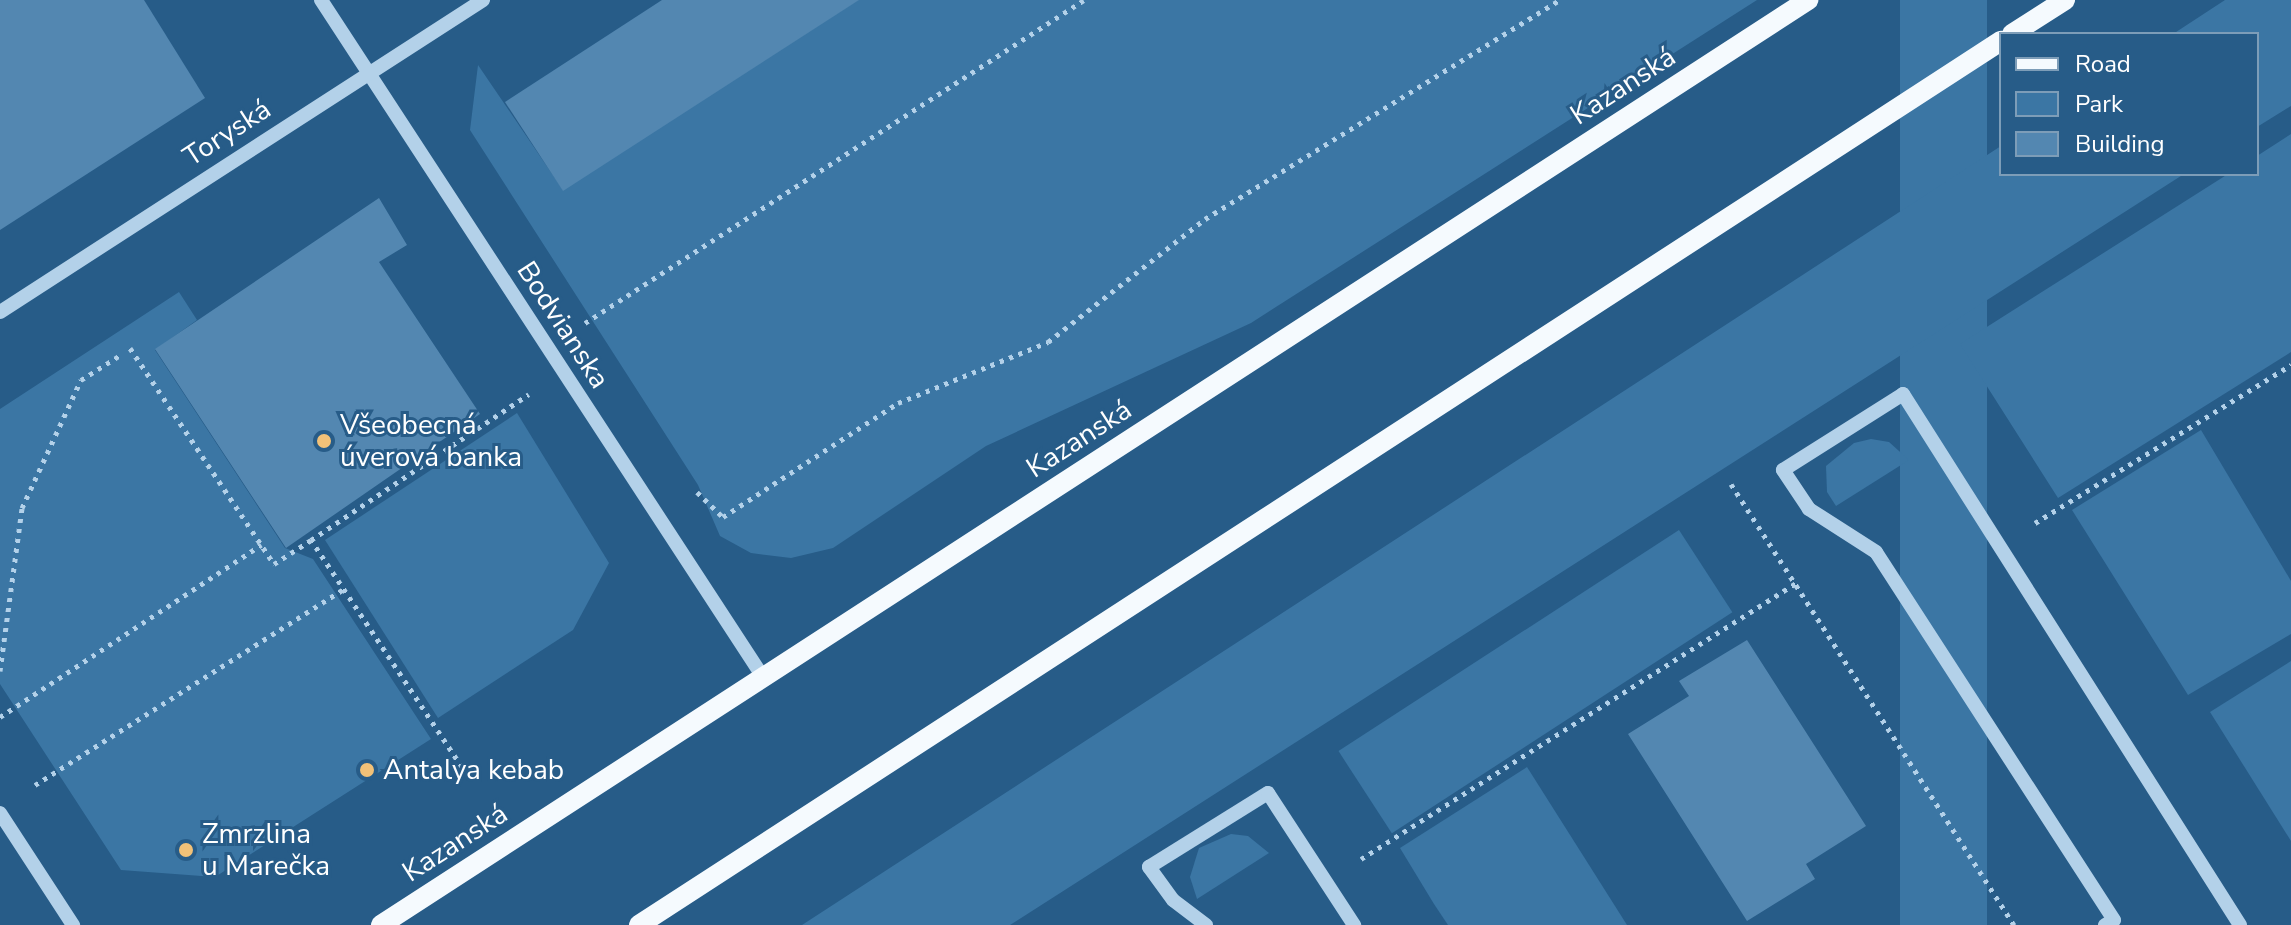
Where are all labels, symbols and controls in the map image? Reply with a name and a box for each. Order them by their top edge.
legend [1999,32,2259,176]
street label: Kazanská [1564,40,1682,132]
text: Road [2075,48,2131,80]
text: Park [2075,88,2123,120]
street label: Toryská [177,92,277,174]
text: Building [2075,128,2165,160]
street label: Bodvianska [510,255,616,395]
street label: Kazanská [1020,393,1138,485]
place label: Všeobecná úverová banka [340,408,522,474]
marker: Všeobecná úverová banka [315,432,333,450]
place label: Antalya kebab [383,753,564,787]
marker: Antalya kebab [358,761,376,779]
street label: Kazanská [396,797,514,889]
place label: Zmrzlina u Marečka [202,817,330,883]
marker: Zmrzlina u Marečka [177,841,195,859]

